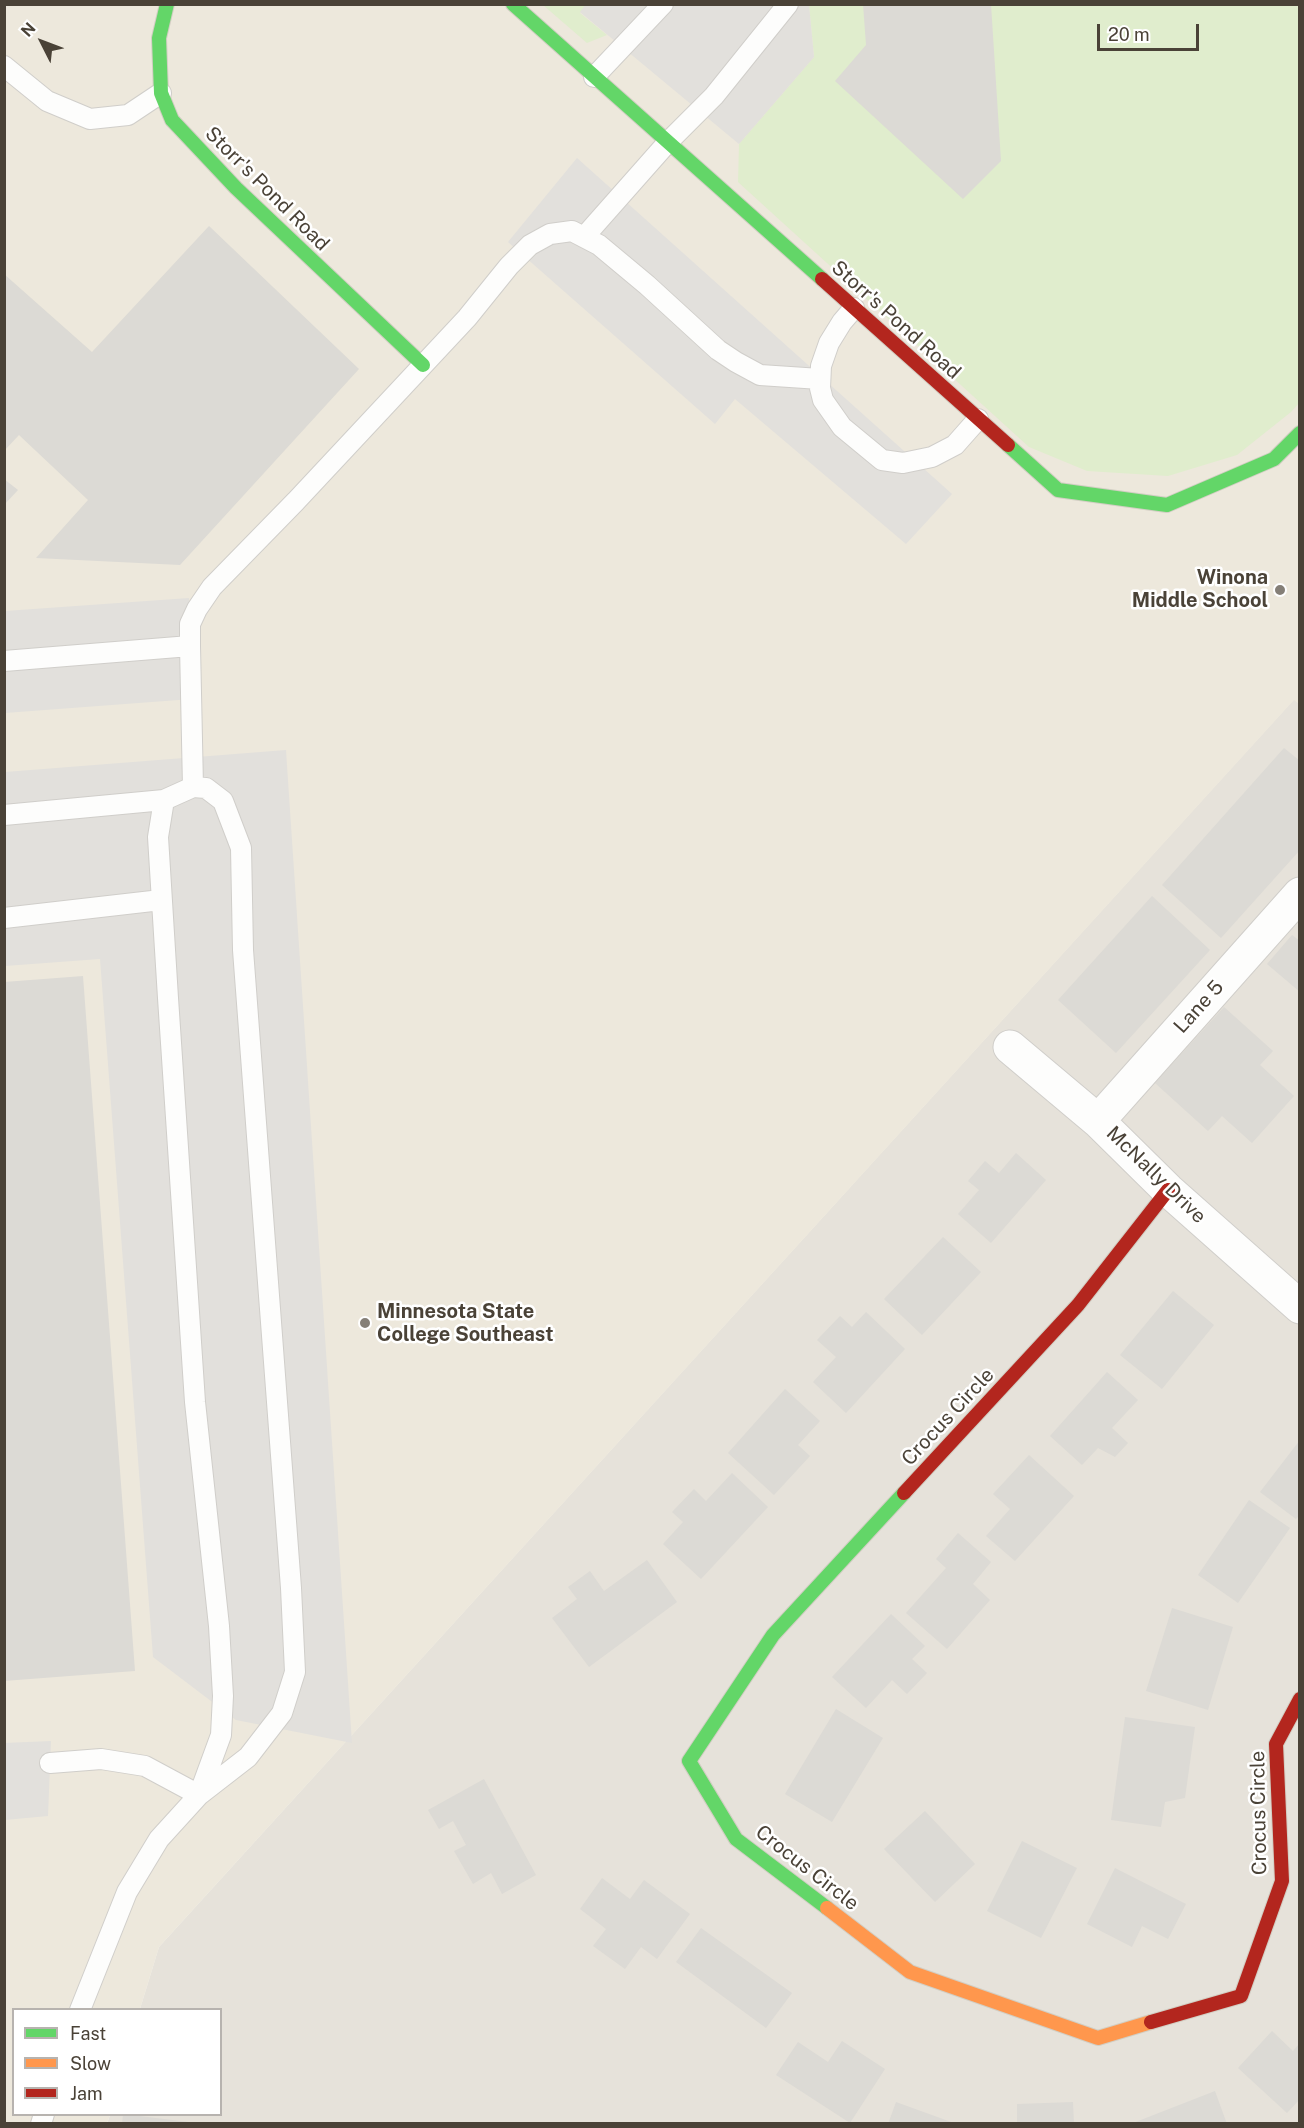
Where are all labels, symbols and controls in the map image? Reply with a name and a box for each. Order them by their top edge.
north arrow [12,12,72,72]
scale bar [1100,12,1202,50]
text: N [17,19,39,41]
text: 20 m [1108,24,1150,45]
street label: Storr's Pond Road [200,122,334,256]
street label: Storr's Pond Road [826,256,966,384]
place label: Winona Middle School [1132,566,1268,613]
marker: Winona Middle School [1273,583,1287,597]
street label: Lane 5 [1169,976,1229,1038]
street label: McNally Drive [1101,1121,1211,1229]
place label: Minnesota State College Southeast [377,1300,554,1347]
marker: Minnesota State College Southeast [358,1316,372,1330]
street label: Crocus Circle [897,1363,999,1471]
street label: Crocus Circle [1246,1751,1272,1875]
street label: Crocus Circle [751,1820,863,1916]
legend [12,2008,222,2116]
text: Fast [70,2023,106,2044]
text: Slow [70,2053,111,2074]
text: Jam [70,2083,103,2104]

